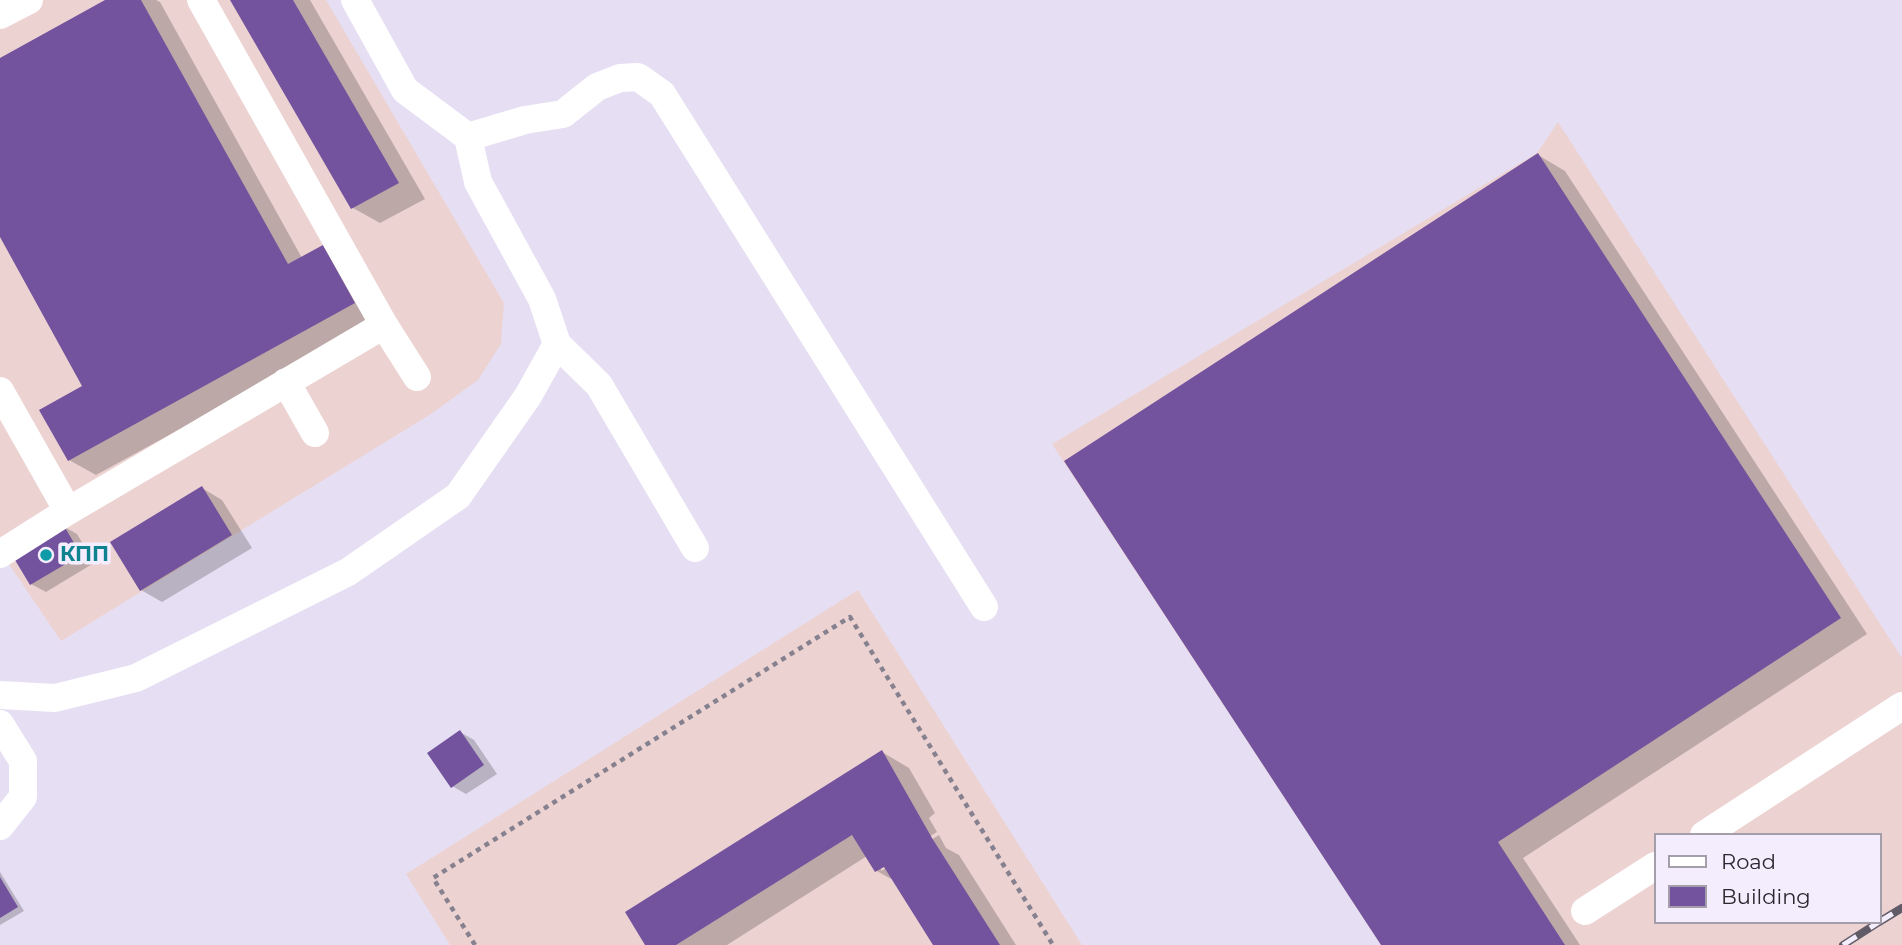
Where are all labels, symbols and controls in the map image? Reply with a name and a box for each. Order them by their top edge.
place label: КПП [60,542,109,568]
marker: КПП [38,547,54,563]
legend [1654,833,1881,924]
text: Road [1721,849,1776,874]
text: Building [1721,884,1811,909]

